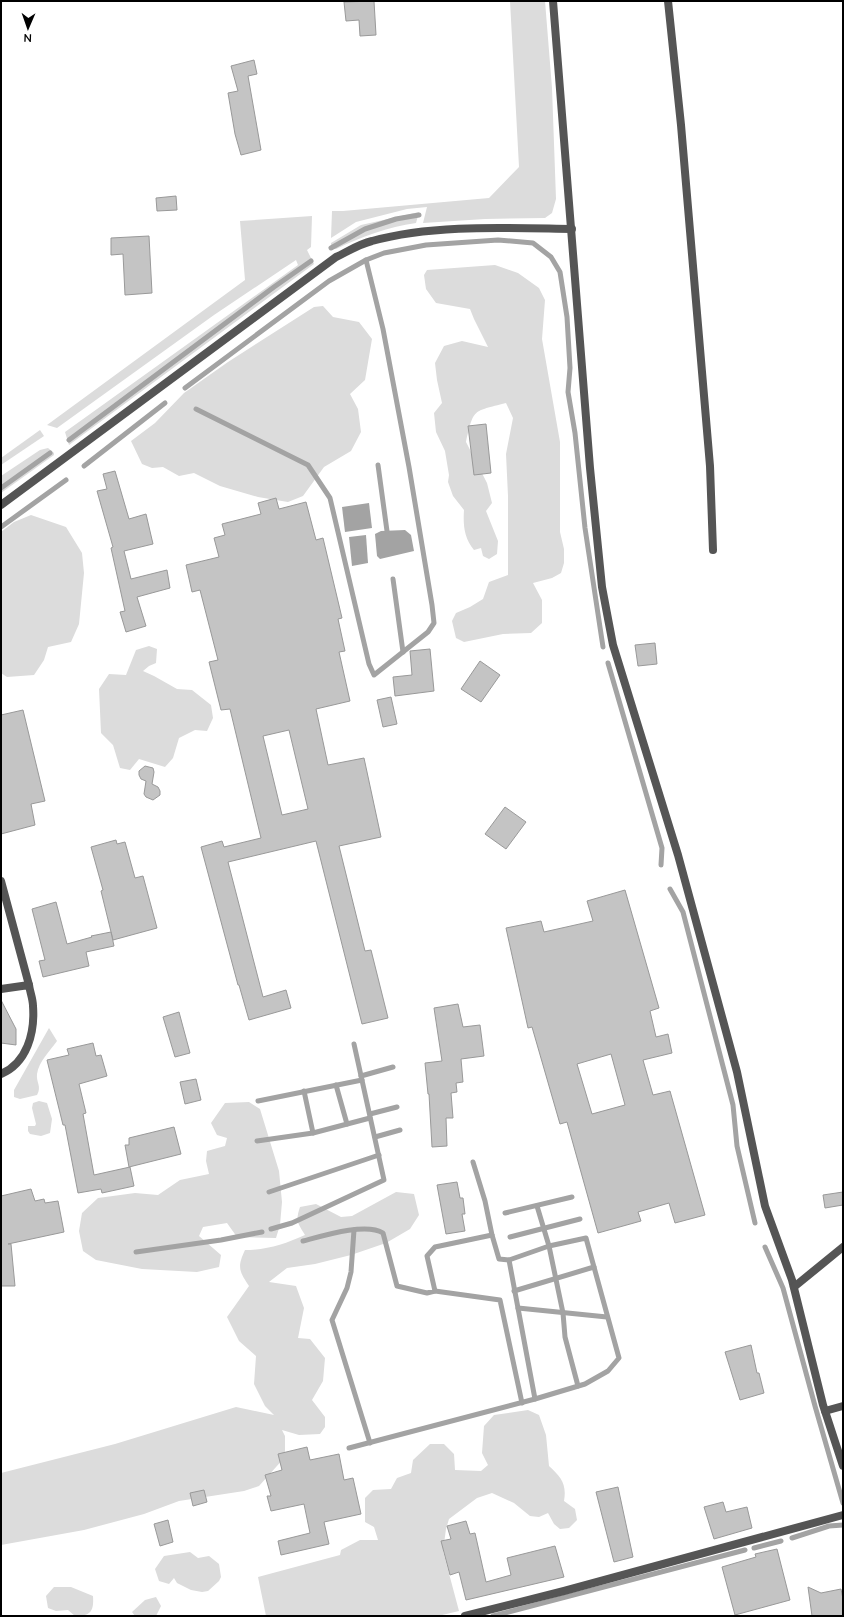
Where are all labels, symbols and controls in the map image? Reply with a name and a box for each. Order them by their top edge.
north arrow [8,8,48,48]
text: N [23,31,32,45]

